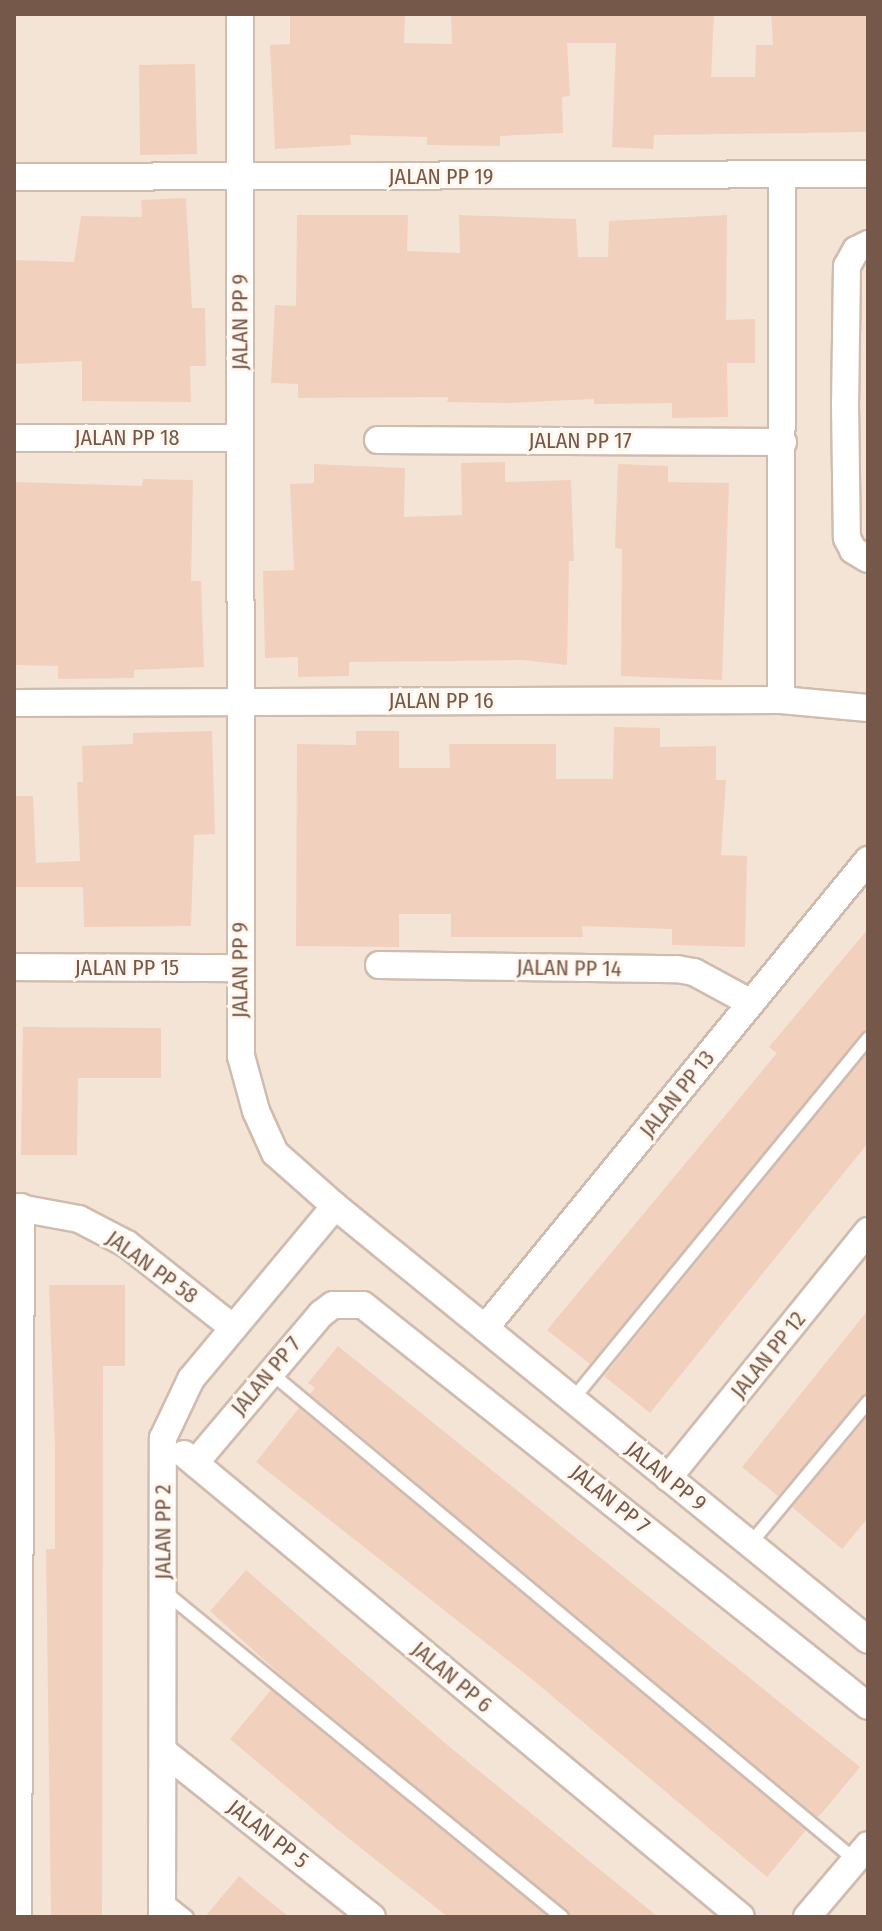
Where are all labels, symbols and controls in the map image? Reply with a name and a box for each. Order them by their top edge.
street label: JALAN PP 19 [389,164,493,190]
street label: JALAN PP 9 [227,274,253,370]
street label: JALAN PP 18 [74,425,180,451]
street label: JALAN PP 17 [528,428,632,454]
street label: JALAN PP 16 [388,688,494,714]
street label: JALAN PP 9 [227,922,253,1018]
street label: JALAN PP 14 [516,954,622,982]
street label: JALAN PP 15 [75,955,179,981]
street label: JALAN PP 13 [634,1045,720,1143]
street label: JALAN PP 58 [101,1225,203,1309]
street label: JALAN PP 12 [725,1306,811,1404]
street label: JALAN PP 7 [226,1331,306,1421]
street label: JALAN PP 9 [620,1435,712,1517]
street label: JALAN PP 7 [565,1459,655,1539]
street label: JALAN PP 2 [150,1484,176,1580]
street label: JALAN PP 6 [407,1636,497,1718]
street label: JALAN PP 5 [222,1794,314,1874]

